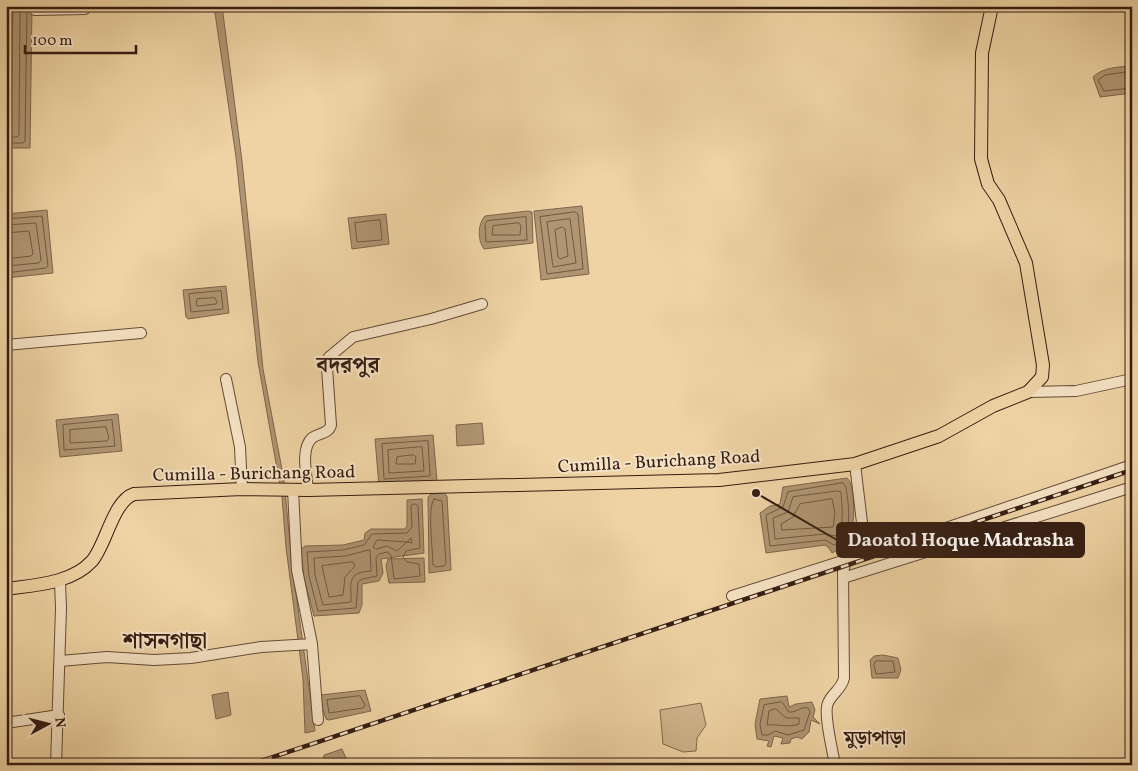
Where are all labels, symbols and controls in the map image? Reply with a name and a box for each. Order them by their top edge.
scale bar [25,22,136,54]
text: 100 m [32,31,72,52]
district label: বদরপুর [315,351,381,382]
street label: Cumilla - Burichang Road [557,445,761,480]
street label: Cumilla - Burichang Road [152,460,356,489]
callout: Daoatol Hoque Madrasha [837,523,1084,557]
text: Daoatol Hoque Madrasha [848,528,1074,554]
district label: শাসনগাছা [122,627,207,658]
north arrow [22,698,72,748]
text: N [49,716,69,729]
district label: মুড়াপাড়া [843,726,906,752]

